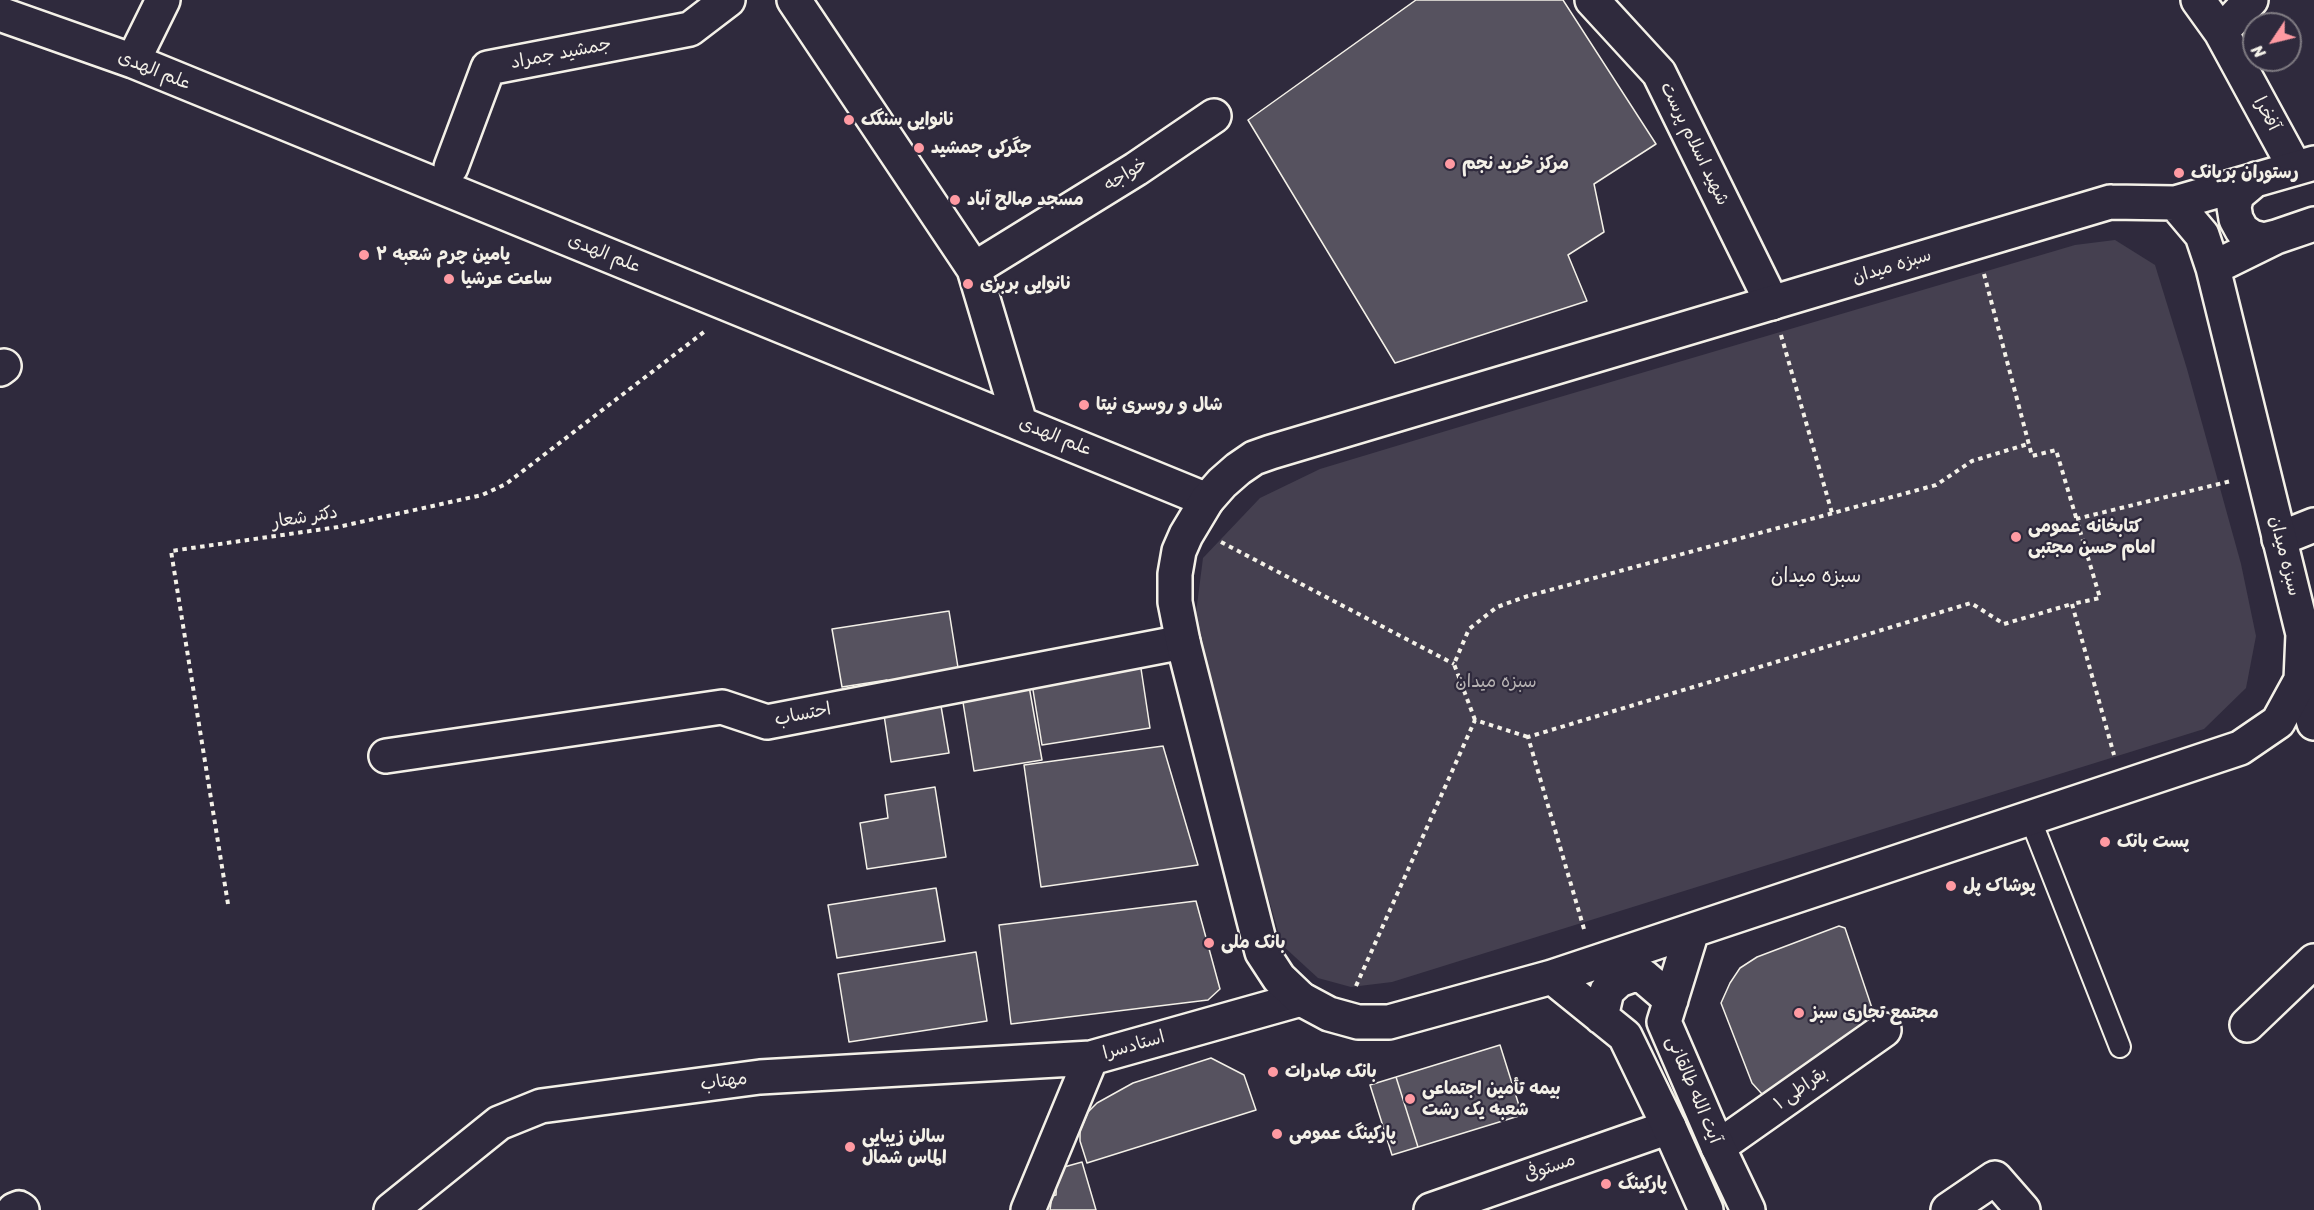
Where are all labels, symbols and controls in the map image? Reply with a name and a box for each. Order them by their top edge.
north arrow [2242,12,2302,72]
street label: جمشید جمراد [509,34,613,74]
text: N [2243,39,2274,64]
street label: علم الهدی [115,47,193,95]
street label: شهید اسلام پرست [1655,79,1733,209]
street label: آفخرا [2248,93,2284,135]
place label: نانوایی سنگک [861,109,955,131]
marker: نانوایی سنگک [842,113,856,127]
place label: جگرکی جمشید [931,137,1031,159]
marker: جگرکی جمشید [912,141,926,155]
street label: خواجه [1100,153,1152,197]
place label: مرکز خرید نجم [1462,153,1569,175]
marker: مرکز خرید نجم [1443,157,1457,171]
place label: رستوران بریانک [2191,162,2299,184]
marker: رستوران بریانک [2172,166,2186,180]
place label: مسجد صالح آباد [967,189,1084,211]
marker: مسجد صالح آباد [948,193,962,207]
street label: علم الهدی [565,230,643,278]
place label: یامین چرم شعبه ۲ [376,244,510,266]
street label: سبزه میدان [1850,245,1934,289]
marker: یامین چرم شعبه ۲ [357,248,371,262]
place label: ساعت عرشیا [461,268,552,290]
marker: ساعت عرشیا [442,272,456,286]
place label: نانوایی بربری [980,273,1072,295]
marker: نانوایی بربری [961,277,975,291]
place label: شال و روسری نیتا [1096,394,1223,416]
marker: شال و روسری نیتا [1077,398,1091,412]
street label: علم الهدی [1016,413,1094,461]
street label: دکتر شعار [271,502,339,534]
street label: سبزه میدان [2264,514,2304,598]
place label: کتابخانه عمومی امام حسن مجتبی [2028,516,2155,558]
marker: کتابخانه عمومی امام حسن مجتبی [2009,530,2023,544]
district label: سبزه میدان [1771,565,1861,589]
park label: سبزه میدان [1455,671,1537,693]
street label: احتساب [773,699,833,731]
place label: پست بانک [2117,831,2189,853]
marker: پست بانک [2098,835,2112,849]
place label: پوشاک پل [1963,875,2036,897]
marker: پوشاک پل [1944,879,1958,893]
place label: بانک ملی [1221,932,1285,954]
marker: بانک ملی [1202,936,1216,950]
place label: مجتمع تجاری سبز [1811,1002,1939,1024]
marker: مجتمع تجاری سبز [1792,1006,1806,1020]
street label: استادسرا [1100,1027,1168,1065]
street label: آیت الله طالقانی [1661,1033,1725,1147]
place label: بانک صادرات [1285,1061,1377,1083]
street label: بقراطی ۱ [1770,1063,1832,1115]
marker: بانک صادرات [1266,1065,1280,1079]
street label: مهتاب [699,1068,749,1096]
place label: بیمه تأمین اجتماعی شعبه یک رشت [1422,1078,1561,1120]
marker: بیمه تأمین اجتماعی شعبه یک رشت [1403,1092,1417,1106]
place label: پارکینگ عمومی [1289,1123,1396,1145]
place label: سالن زیبایی الماس شمال [862,1126,947,1168]
marker: پارکینگ عمومی [1270,1127,1284,1141]
marker: سالن زیبایی الماس شمال [843,1140,857,1154]
street label: مستوفی [1522,1149,1578,1187]
place label: پارکینگ [1618,1173,1667,1195]
marker: پارکینگ [1599,1177,1613,1191]

